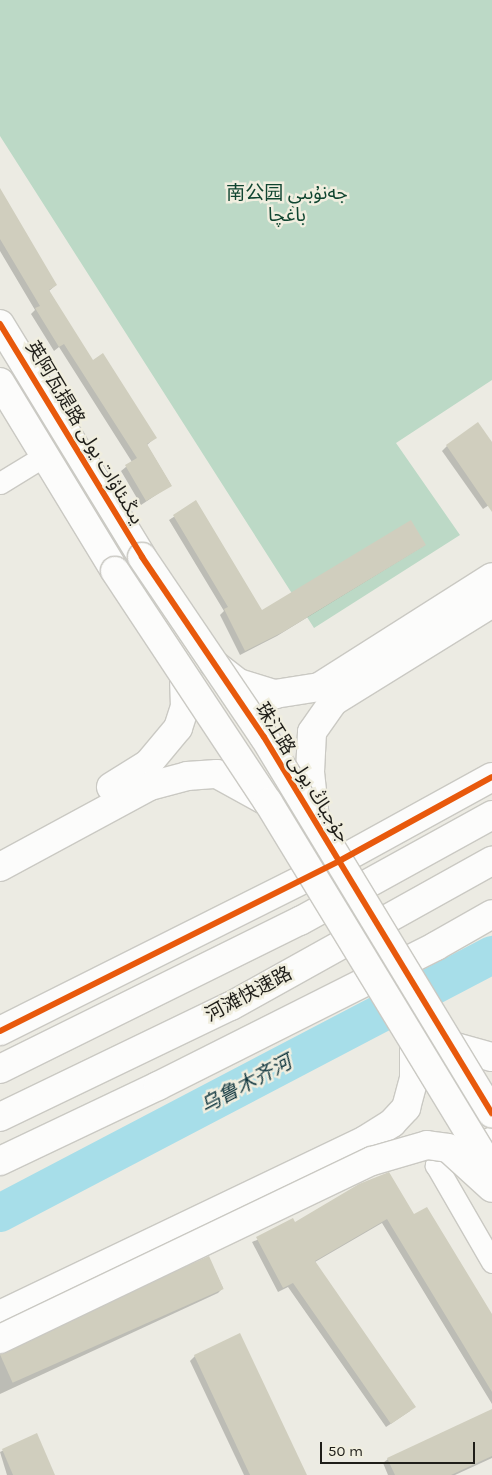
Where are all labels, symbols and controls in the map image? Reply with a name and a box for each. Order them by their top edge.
park label: 南公园 جەنۇبىي باغچا [226,183,348,227]
street label: 英阿瓦提路 يىڭىئاۋات يولى [20,337,148,529]
street label: 珠江路 جۇجياڭ يولى [250,699,354,847]
street label: 河滩快速路 [202,963,296,1027]
water label: 乌鲁木齐河 [196,1050,296,1118]
scale bar [322,1432,477,1464]
text: 50 m [328,1442,363,1460]

